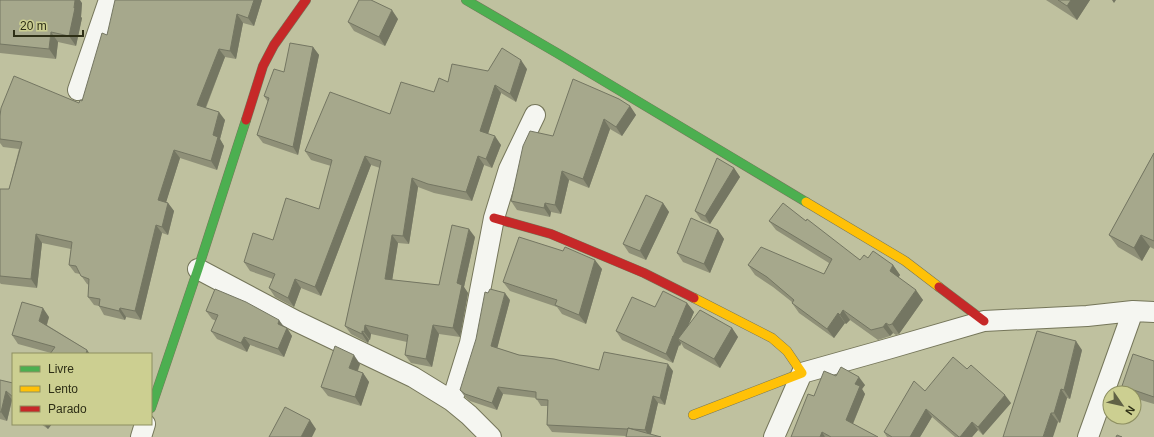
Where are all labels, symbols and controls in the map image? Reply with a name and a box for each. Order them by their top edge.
scale bar [14,12,83,38]
text: 20 m [20,19,47,33]
legend [12,353,152,425]
text: Livre [48,362,74,376]
text: Lento [48,382,78,396]
north arrow [1102,385,1142,425]
text: Parado [48,402,87,416]
text: N [1123,404,1137,417]

